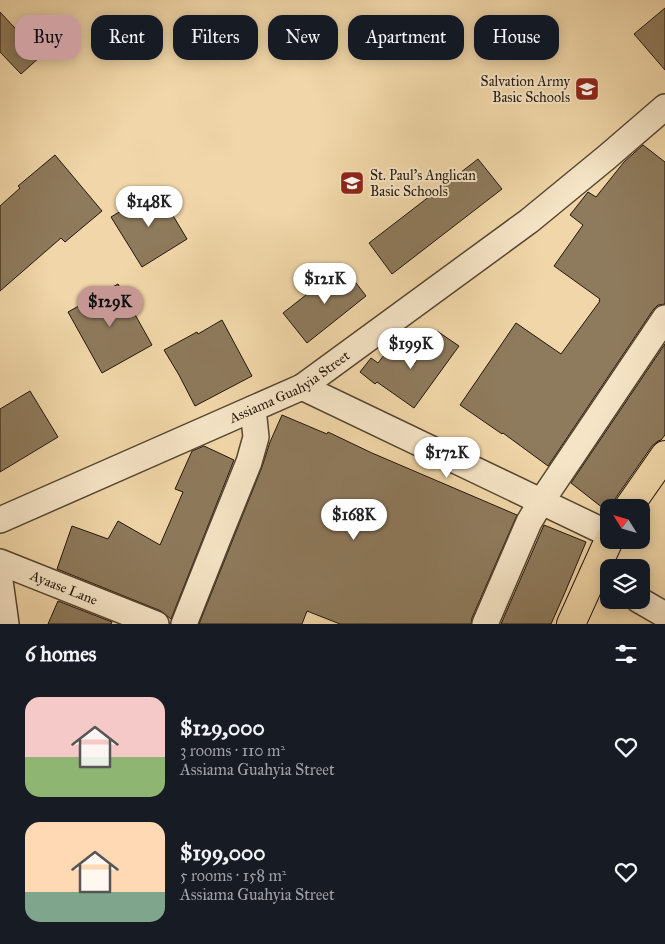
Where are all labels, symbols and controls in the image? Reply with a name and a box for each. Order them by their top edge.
chip: Buy [15,15,81,60]
chip: Rent [91,15,163,60]
chip: Filters [173,15,258,60]
chip: New [268,15,338,60]
chip: Apartment [348,15,464,60]
chip: House [474,15,559,60]
place label: Salvation Army Basic Schools [481,73,570,106]
school or university icon: Salvation Army Basic Schools [574,76,600,102]
place label: St. Paul's Anglican Basic Schools [370,167,476,200]
school or university icon: St. Paul's Anglican Basic Schools [339,170,365,196]
pin: $148K [114,186,184,228]
text: $148K [127,192,171,211]
pin: $121K [290,262,360,305]
text: $121K [304,269,346,288]
pin: $129K [75,286,145,328]
text: $129K [88,292,132,311]
pin: $199K [376,328,446,370]
text: $199K [389,334,433,353]
street label: Assiama Guahyia Street [226,347,353,427]
pin: $172K [412,436,482,479]
text: $172K [425,443,469,462]
pin: $168K [319,498,389,541]
north arrow [600,499,650,549]
map controls [600,499,650,609]
text: $168K [332,505,376,524]
button: layers [600,559,650,609]
street label: Ayaase Lane [27,567,100,609]
icon: filters [612,640,640,668]
text: 6 homes [25,641,97,667]
text: $129,000 [180,715,265,741]
icon: home [65,717,125,777]
icon: heart [612,733,640,761]
text: 3 rooms · 110 m² [180,741,285,760]
text: Assiama Guahyia Street [180,760,335,779]
text: $199,000 [180,840,265,866]
icon: home [65,842,125,902]
icon: heart [612,858,640,886]
text: 5 rooms · 158 m² [180,866,286,885]
text: Assiama Guahyia Street [180,885,335,904]

